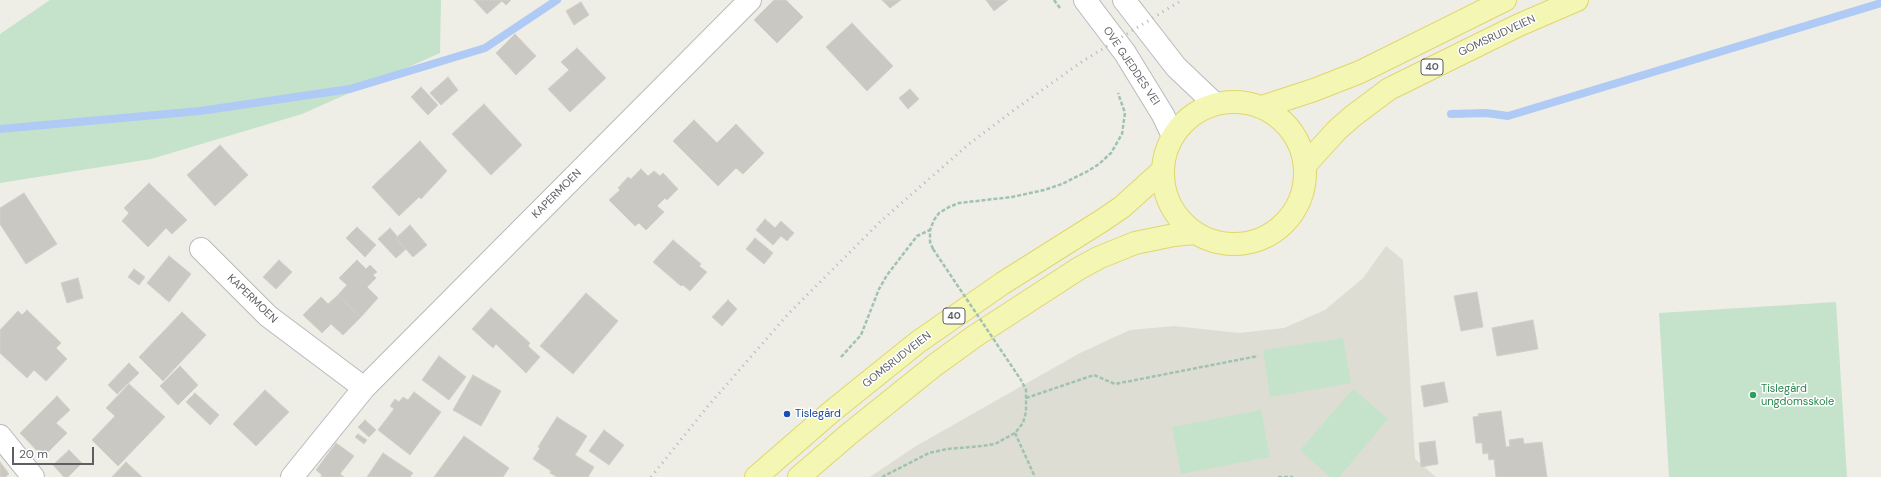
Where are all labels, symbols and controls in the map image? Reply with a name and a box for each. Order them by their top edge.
street label: GOMSRUDVEIEN [1456,12,1538,60]
street label: OVE GJEDDES VEI [1100,24,1162,108]
road number: 40 [1421,59,1443,75]
street label: KAPERMOEN [530,167,584,221]
street label: KAPERMOEN [224,272,280,326]
road number: 40 [943,308,965,324]
street label: GOMSRUDVEIEN [860,329,934,391]
place label: Tislegård ungdomsskole [1761,382,1834,408]
marker: Tislegård ungdomsskole [1748,390,1758,400]
place label: Tislegård [795,407,841,421]
marker: Tislegård [782,409,792,419]
scale bar [14,439,96,465]
text: 20 m [19,446,48,462]

